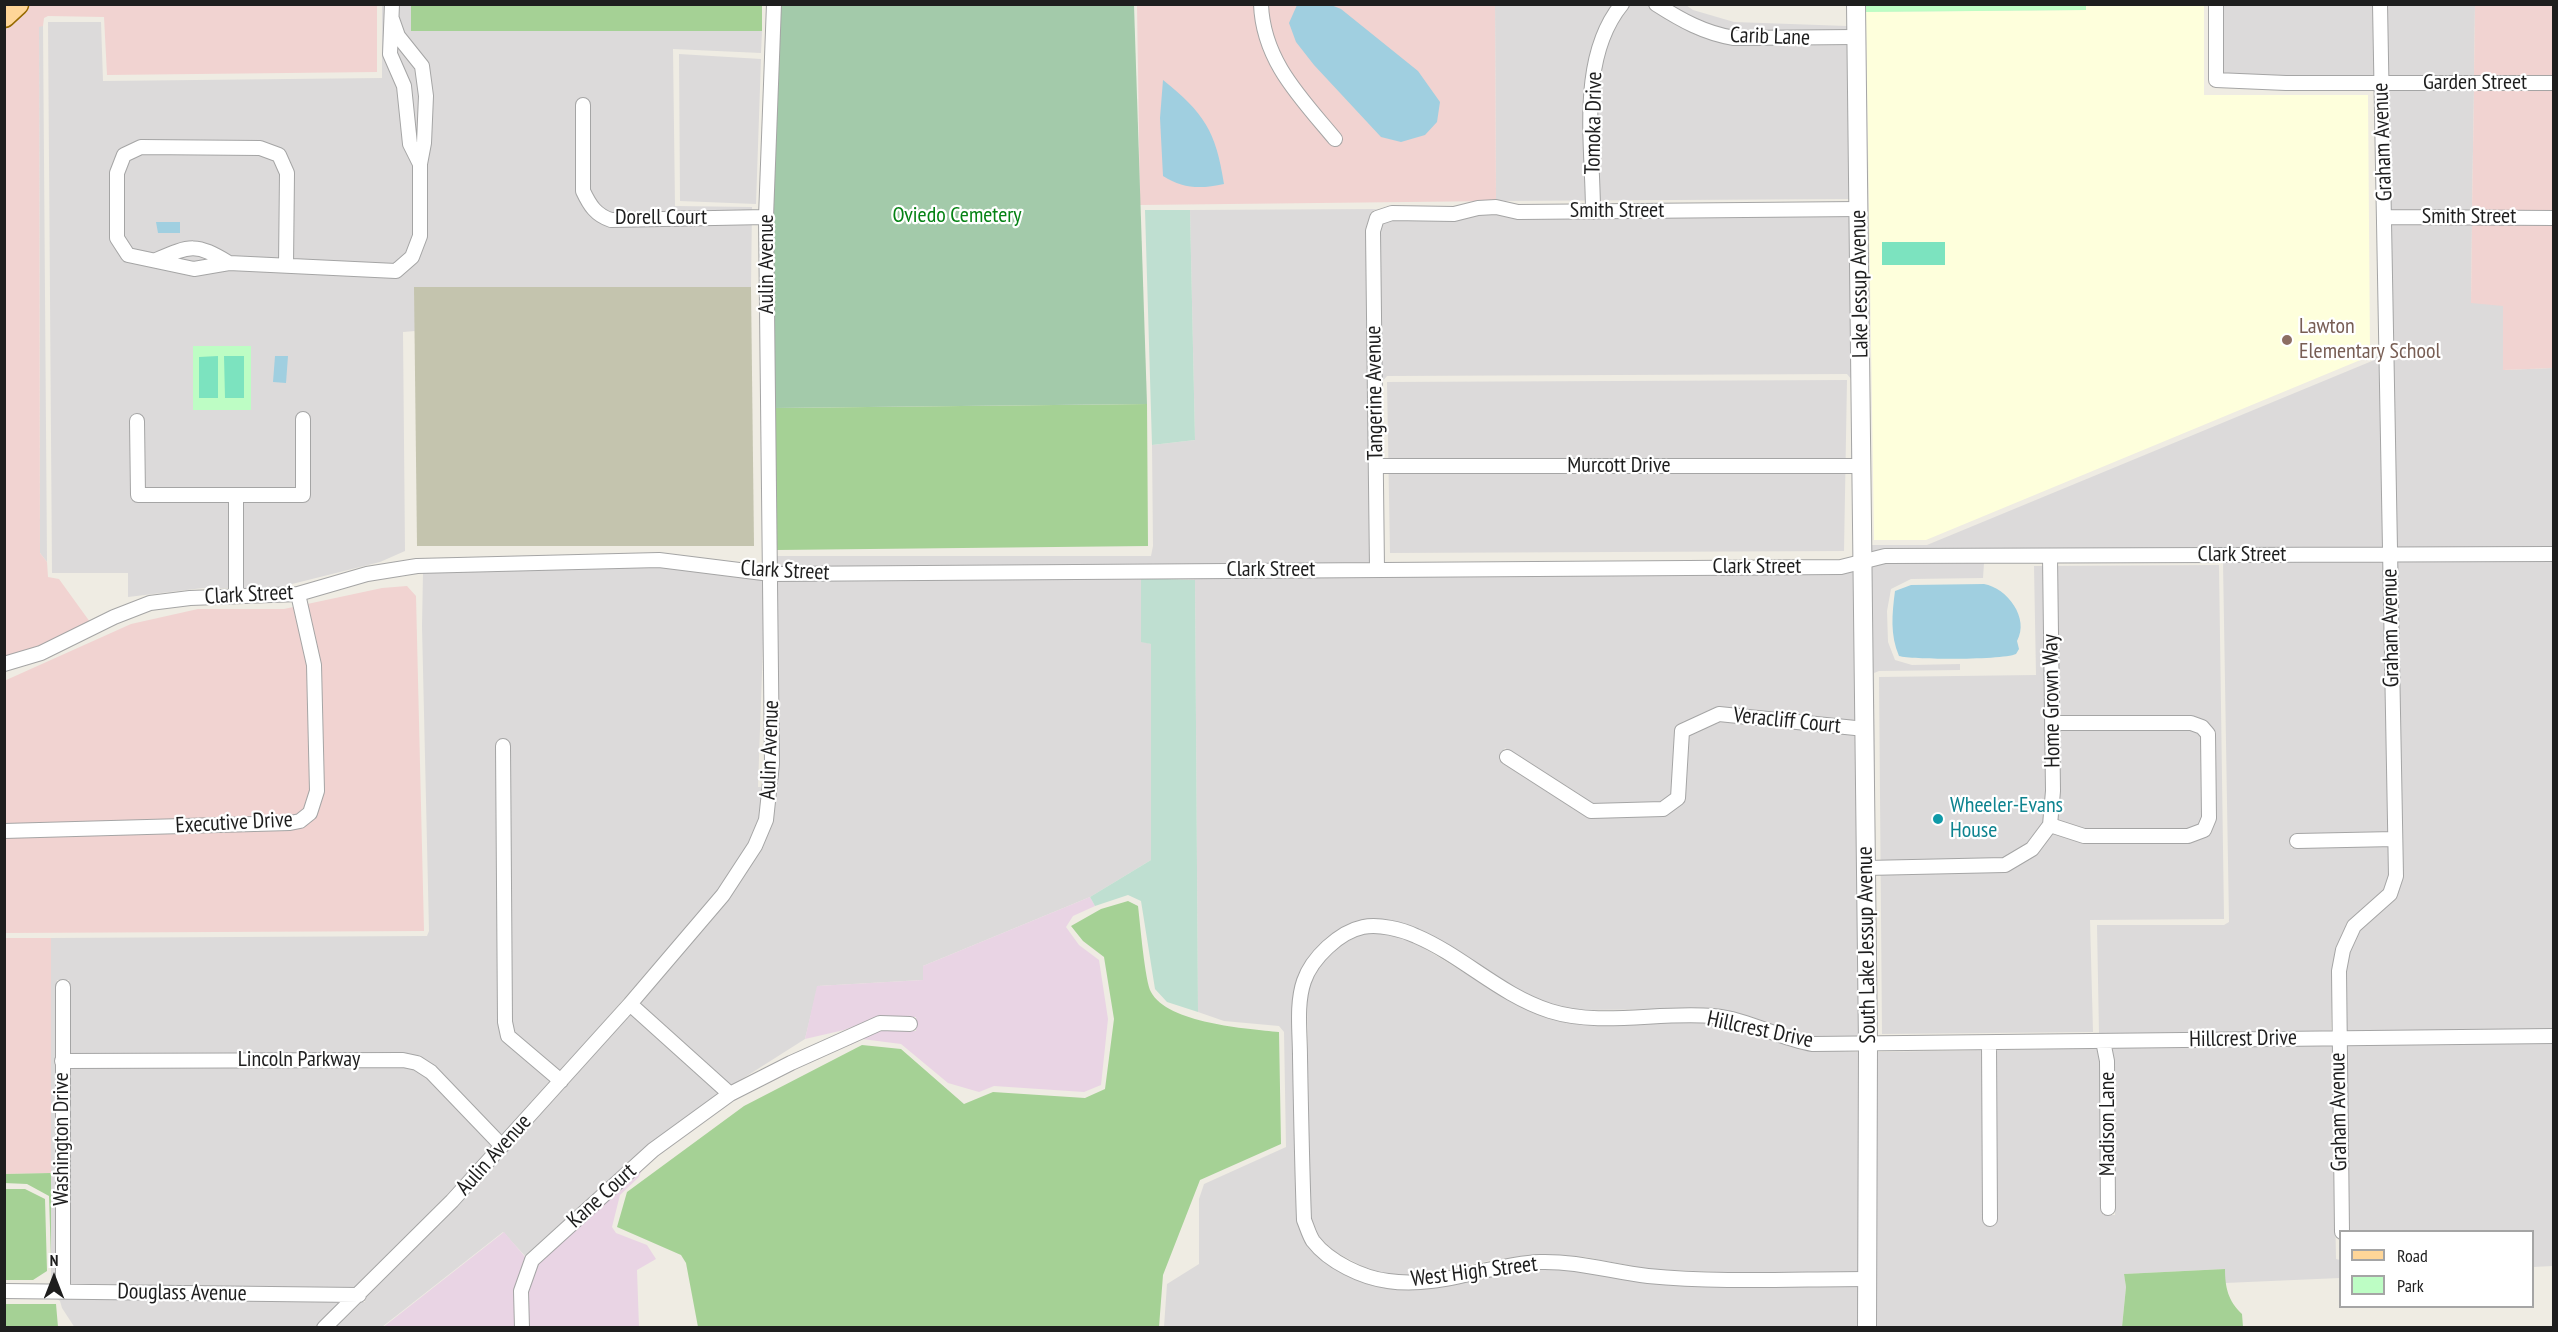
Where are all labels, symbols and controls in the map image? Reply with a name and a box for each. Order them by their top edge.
street label: Carib Lane [1730,22,1810,52]
street label: Garden Street [2423,70,2527,96]
street label: Tomoka Drive [1580,71,1608,175]
street label: Graham Avenue [2368,82,2398,202]
street label: Smith Street [1570,198,1664,224]
park label: Oviedo Cemetery [892,203,1022,229]
street label: Smith Street [2422,204,2516,230]
street label: Dorell Court [615,205,707,231]
street label: Lake Jessup Avenue [1846,210,1874,358]
street label: Aulin Avenue [754,214,780,314]
place label: Lawton Elementary School [2299,314,2441,366]
street label: Tangerine Avenue [1361,325,1389,461]
marker: Lawton Elementary School [2280,333,2294,347]
street label: Murcott Drive [1567,453,1671,479]
street label: Clark Street [2198,542,2286,568]
street label: Clark Street [1713,554,1801,580]
street label: Clark Street [740,555,830,587]
street label: Clark Street [1227,557,1315,583]
street label: Graham Avenue [2377,568,2405,688]
street label: Clark Street [204,579,294,611]
street label: Home Grown Way [2038,634,2066,768]
street label: Aulin Avenue [755,700,785,800]
street label: Veracliff Court [1732,702,1842,740]
place label: Wheeler-Evans House [1950,793,2063,844]
street label: Executive Drive [175,807,293,839]
marker: Wheeler-Evans House [1931,812,1945,826]
street label: South Lake Jessup Avenue [1852,846,1882,1044]
street label: Hillcrest Drive [1704,1006,1816,1054]
street label: Hillcrest Drive [2189,1025,2297,1053]
street label: Lincoln Parkway [238,1047,360,1073]
street label: Graham Avenue [2325,1052,2353,1172]
street label: Washington Drive [49,1072,75,1206]
street label: Madison Lane [2095,1072,2121,1176]
street label: Aulin Avenue [451,1109,537,1201]
street label: Kane Court [562,1158,642,1234]
legend [2339,1230,2534,1308]
text: Road [2397,1244,2428,1267]
north arrow [24,1248,84,1308]
text: N [50,1250,58,1270]
street label: West High Street [1409,1251,1539,1293]
text: Park [2397,1274,2424,1297]
street label: Douglass Avenue [117,1279,247,1307]

